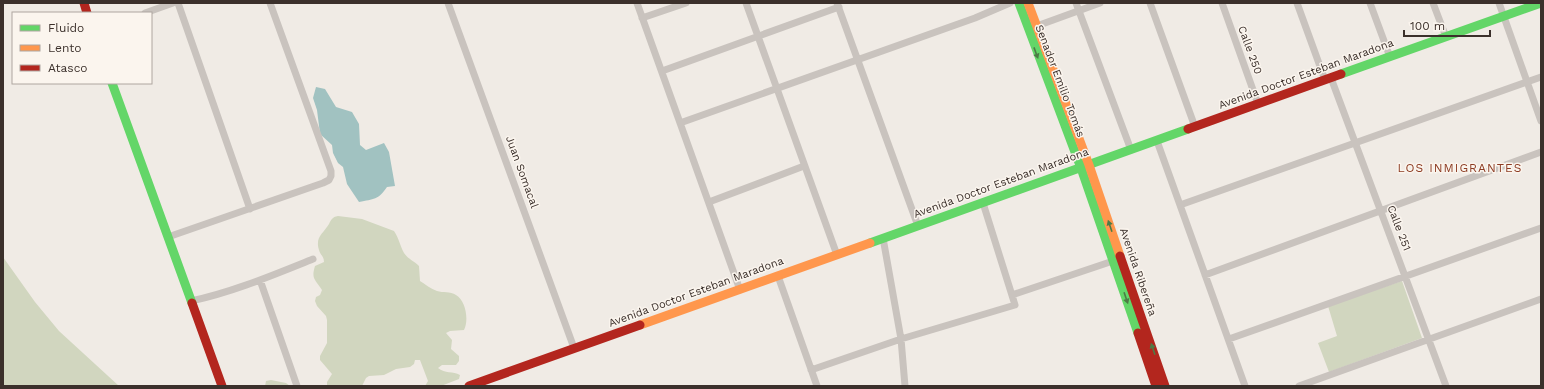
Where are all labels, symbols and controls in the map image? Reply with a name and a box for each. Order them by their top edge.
legend [12,12,152,84]
scale bar [1404,12,1490,38]
text: 100 m [1410,19,1445,33]
text: Fluido [48,21,84,35]
street label: Senador Emilio Tomás [1033,23,1088,139]
street label: Calle 250 [1235,24,1265,76]
street label: Avenida Doctor Esteban Maradona [1217,36,1395,112]
text: Lento [48,41,82,55]
one-way arrow [1034,47,1040,59]
text: Atasco [48,61,88,75]
street label: Juan Somacal [503,134,541,210]
street label: Avenida Doctor Esteban Maradona [912,145,1090,221]
district label: LOS INMIGRANTES [1398,161,1522,175]
street label: Calle 251 [1384,203,1414,253]
one-way arrow [1107,220,1113,232]
street label: Avenida Ribereña [1117,226,1159,318]
street label: Avenida Doctor Esteban Maradona [607,254,785,330]
one-way arrow [1123,292,1129,304]
one-way arrow [1149,343,1155,355]

